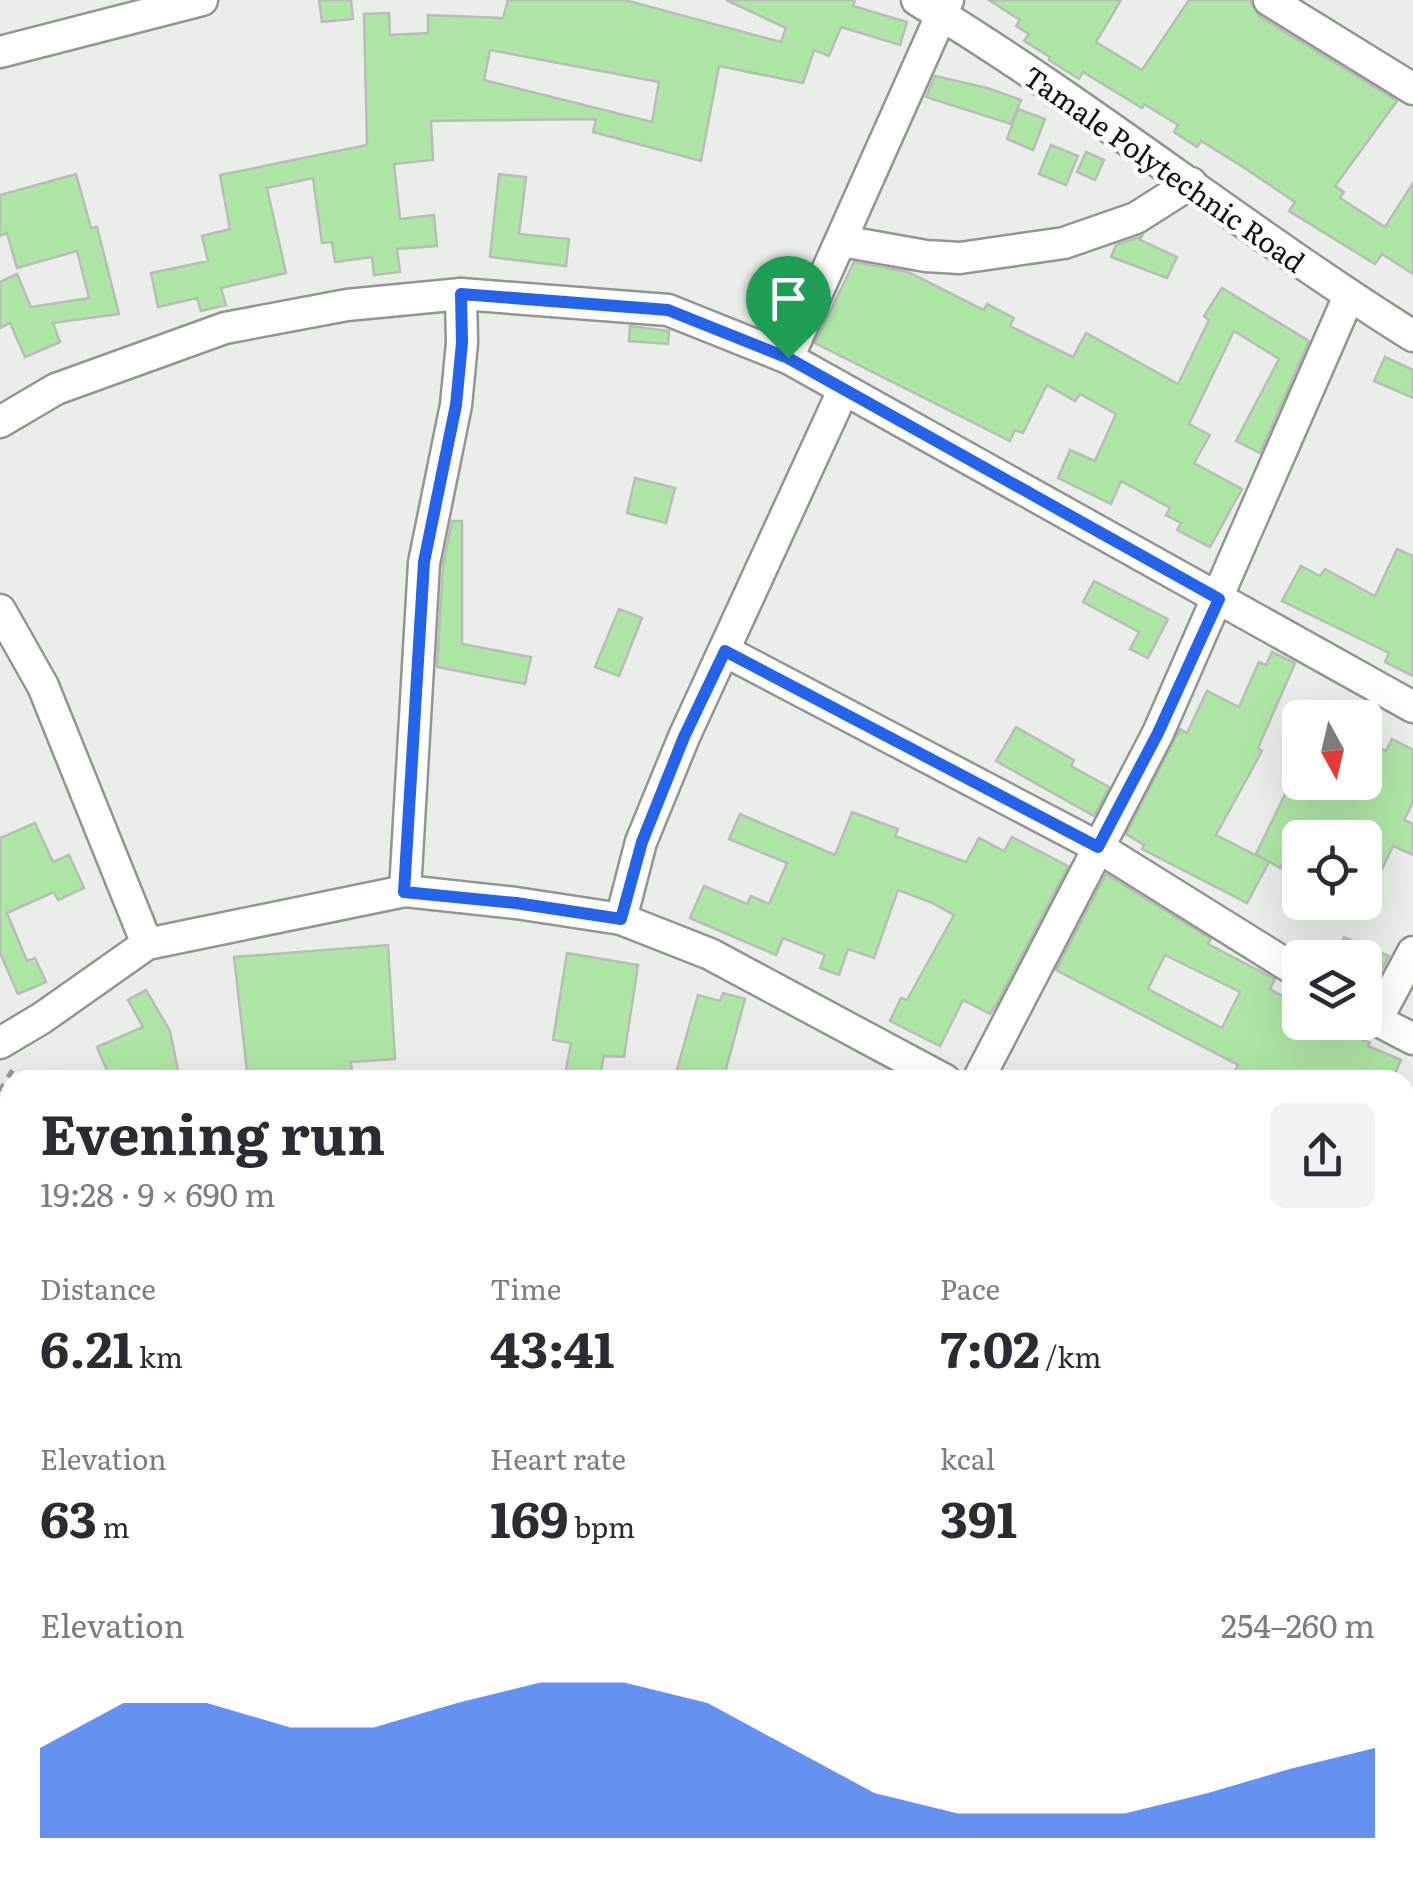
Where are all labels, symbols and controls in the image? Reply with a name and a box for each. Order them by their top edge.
street label: Tamale Polytechnic Road [1016,55,1314,281]
pin [746,256,831,359]
icon: arrive [761,271,816,326]
north arrow [1282,700,1382,800]
map controls [1282,700,1382,1040]
button: locate [1282,820,1382,920]
button: layers [1282,940,1382,1040]
text: Evening run [40,1090,385,1172]
button: share [1270,1103,1375,1208]
text: 19:28 · 9 × 690 m [40,1169,275,1217]
text: Distance [40,1267,156,1309]
text: Time [490,1267,561,1309]
text: Pace [940,1267,1000,1309]
text: 6.21 [40,1309,133,1383]
text: 43:41 [490,1309,614,1383]
text: 7:02 [940,1309,1040,1383]
text: km [133,1335,183,1377]
text: /km [1040,1335,1101,1377]
text: Elevation [40,1437,167,1479]
text: Heart rate [490,1437,626,1479]
text: kcal [940,1437,995,1479]
text: 63 [40,1479,97,1553]
text: 169 [490,1479,569,1553]
text: 391 [940,1479,1017,1553]
text: m [97,1505,130,1547]
text: bpm [569,1505,635,1547]
text: Elevation [40,1600,185,1648]
text: 254–260 m [1221,1600,1375,1648]

